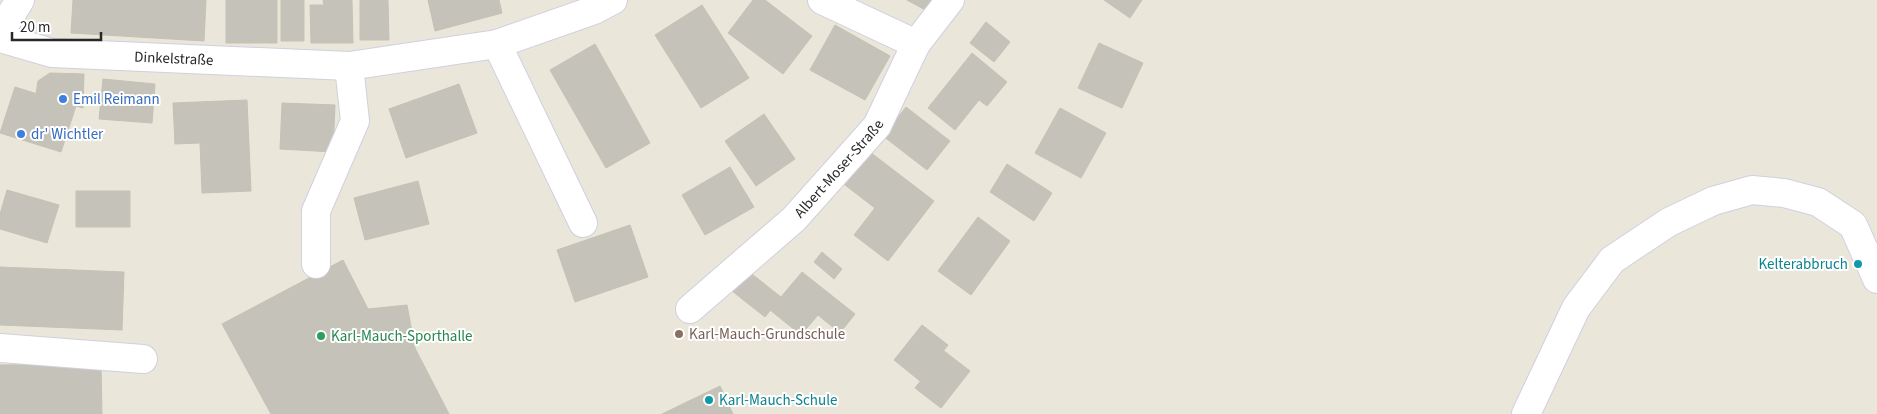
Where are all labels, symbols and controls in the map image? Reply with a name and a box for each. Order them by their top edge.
scale bar [12,10,101,42]
text: 20 m [20,17,50,38]
street label: Dinkelstraße [134,47,214,71]
place label: Emil Reimann [73,89,160,110]
marker: Emil Reimann [57,93,69,105]
street label: Albert-Moser-Straße [790,117,889,223]
place label: dr' Wichtler [31,124,104,145]
marker: dr' Wichtler [15,128,27,140]
place label: Kelterabbruch [1758,254,1848,275]
marker: Kelterabbruch [1852,258,1864,270]
place label: Karl-Mauch-Grundschule [689,324,845,345]
place label: Karl-Mauch-Sporthalle [331,326,473,347]
marker: Karl-Mauch-Grundschule [673,328,685,340]
marker: Karl-Mauch-Sporthalle [315,330,327,342]
place label: Karl-Mauch-Schule [719,390,837,411]
marker: Karl-Mauch-Schule [703,394,715,406]

